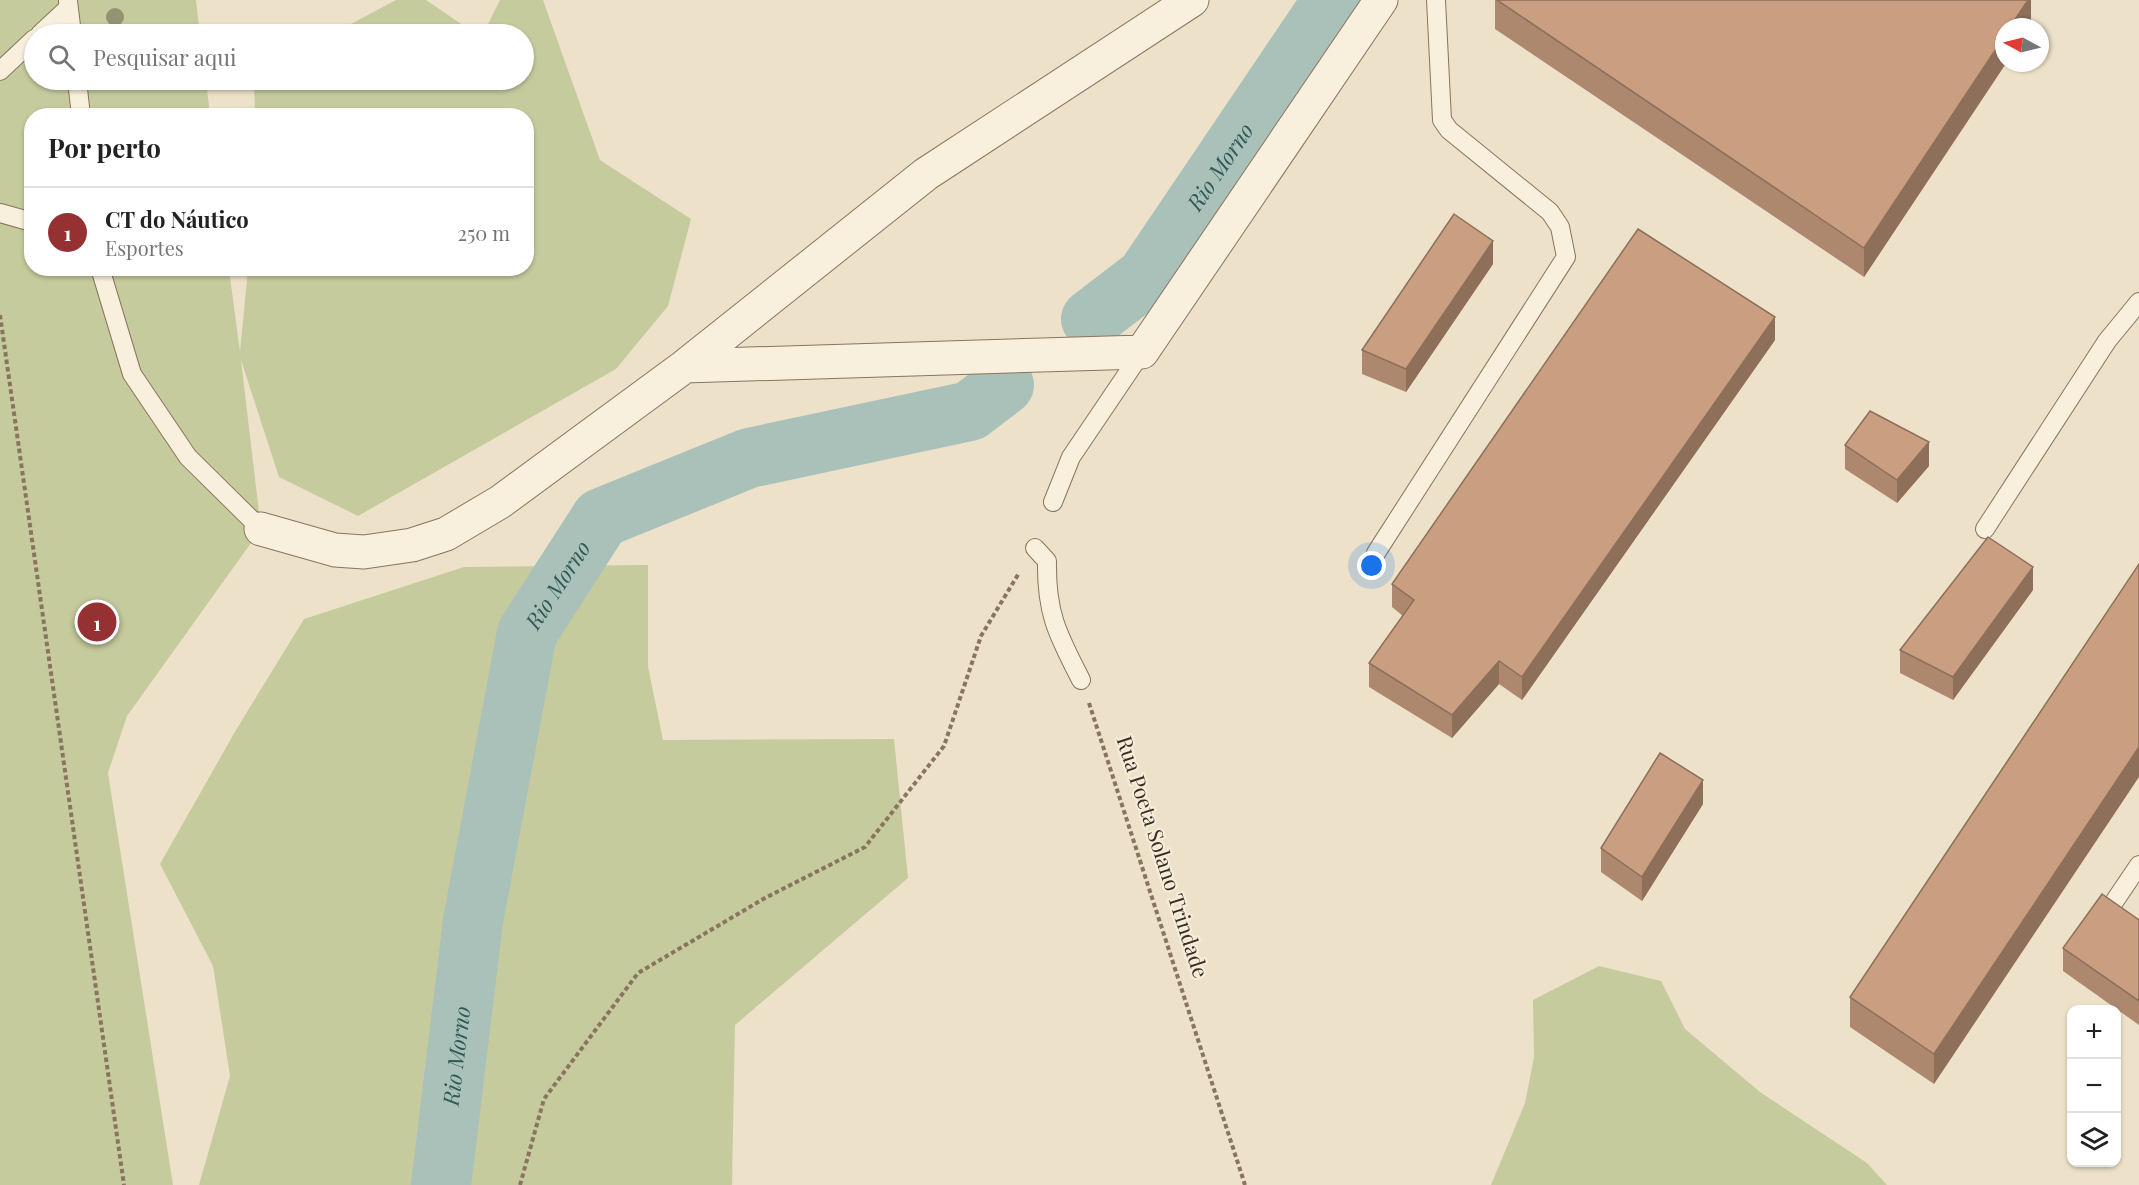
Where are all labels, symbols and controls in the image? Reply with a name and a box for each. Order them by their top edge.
north arrow [1995,18,2049,72]
search box [24,24,534,90]
icon: search [45,41,78,74]
text: Pesquisar aqui [93,42,236,72]
water label: Rio Morno [1179,117,1260,217]
text: Por perto [48,130,161,165]
text: CT do Náutico [105,204,249,234]
text: 1 [64,219,71,246]
text: 250 m [457,219,510,246]
text: Esportes [105,234,184,261]
water label: Rio Morno [517,534,597,635]
your location [1357,551,1386,580]
pin: 1 [78,600,116,644]
street label: Rua Poeta Solano Trindade [1112,732,1216,981]
water label: Rio Morno [435,1004,477,1108]
map controls [2067,1005,2121,1167]
button: + [2067,1005,2121,1059]
button: − [2067,1059,2121,1113]
button: layers [2067,1113,2121,1167]

